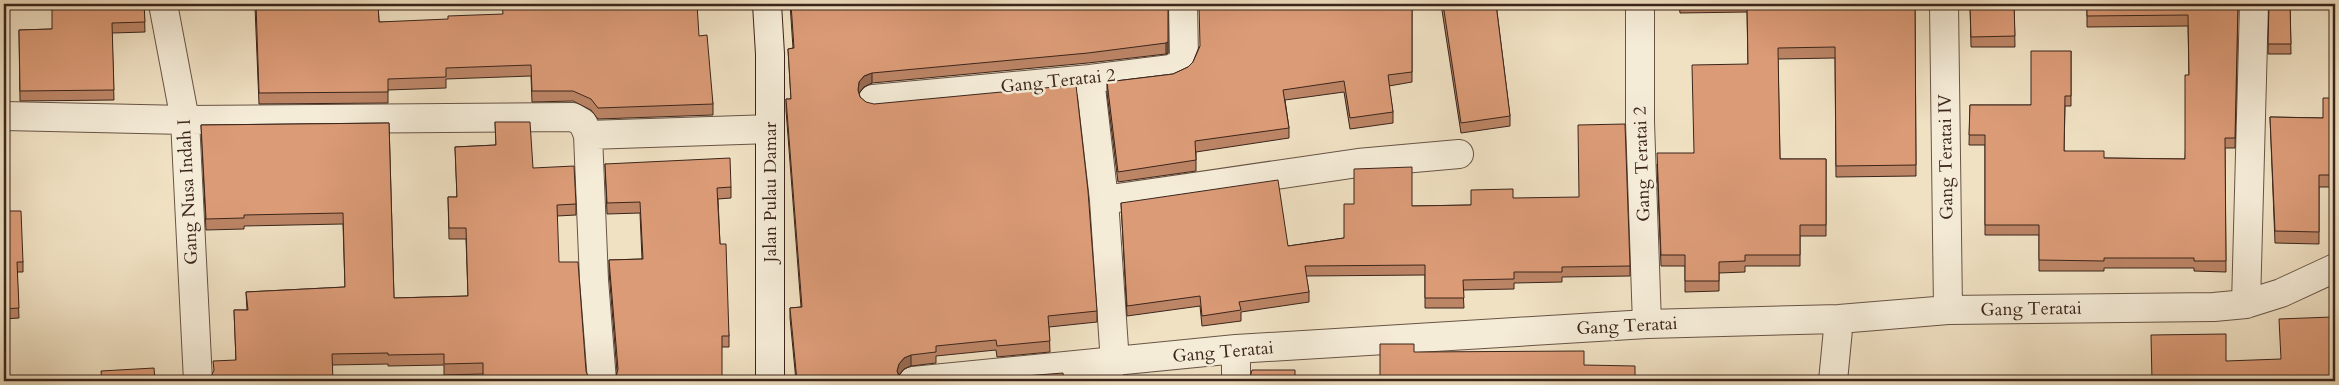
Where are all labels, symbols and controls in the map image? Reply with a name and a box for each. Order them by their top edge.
street label: Gang Teratai 2 [999,63,1117,99]
street label: Gang Teratai IV [1932,93,1960,220]
street label: Gang Teratai 2 [1627,106,1657,222]
street label: Gang Nusa Indah I [172,119,204,265]
street label: Jalan Pulau Damar [758,121,783,265]
street label: Gang Teratai [1980,296,2082,322]
street label: Gang Teratai [1576,311,1678,341]
street label: Gang Teratai [1171,335,1275,369]

